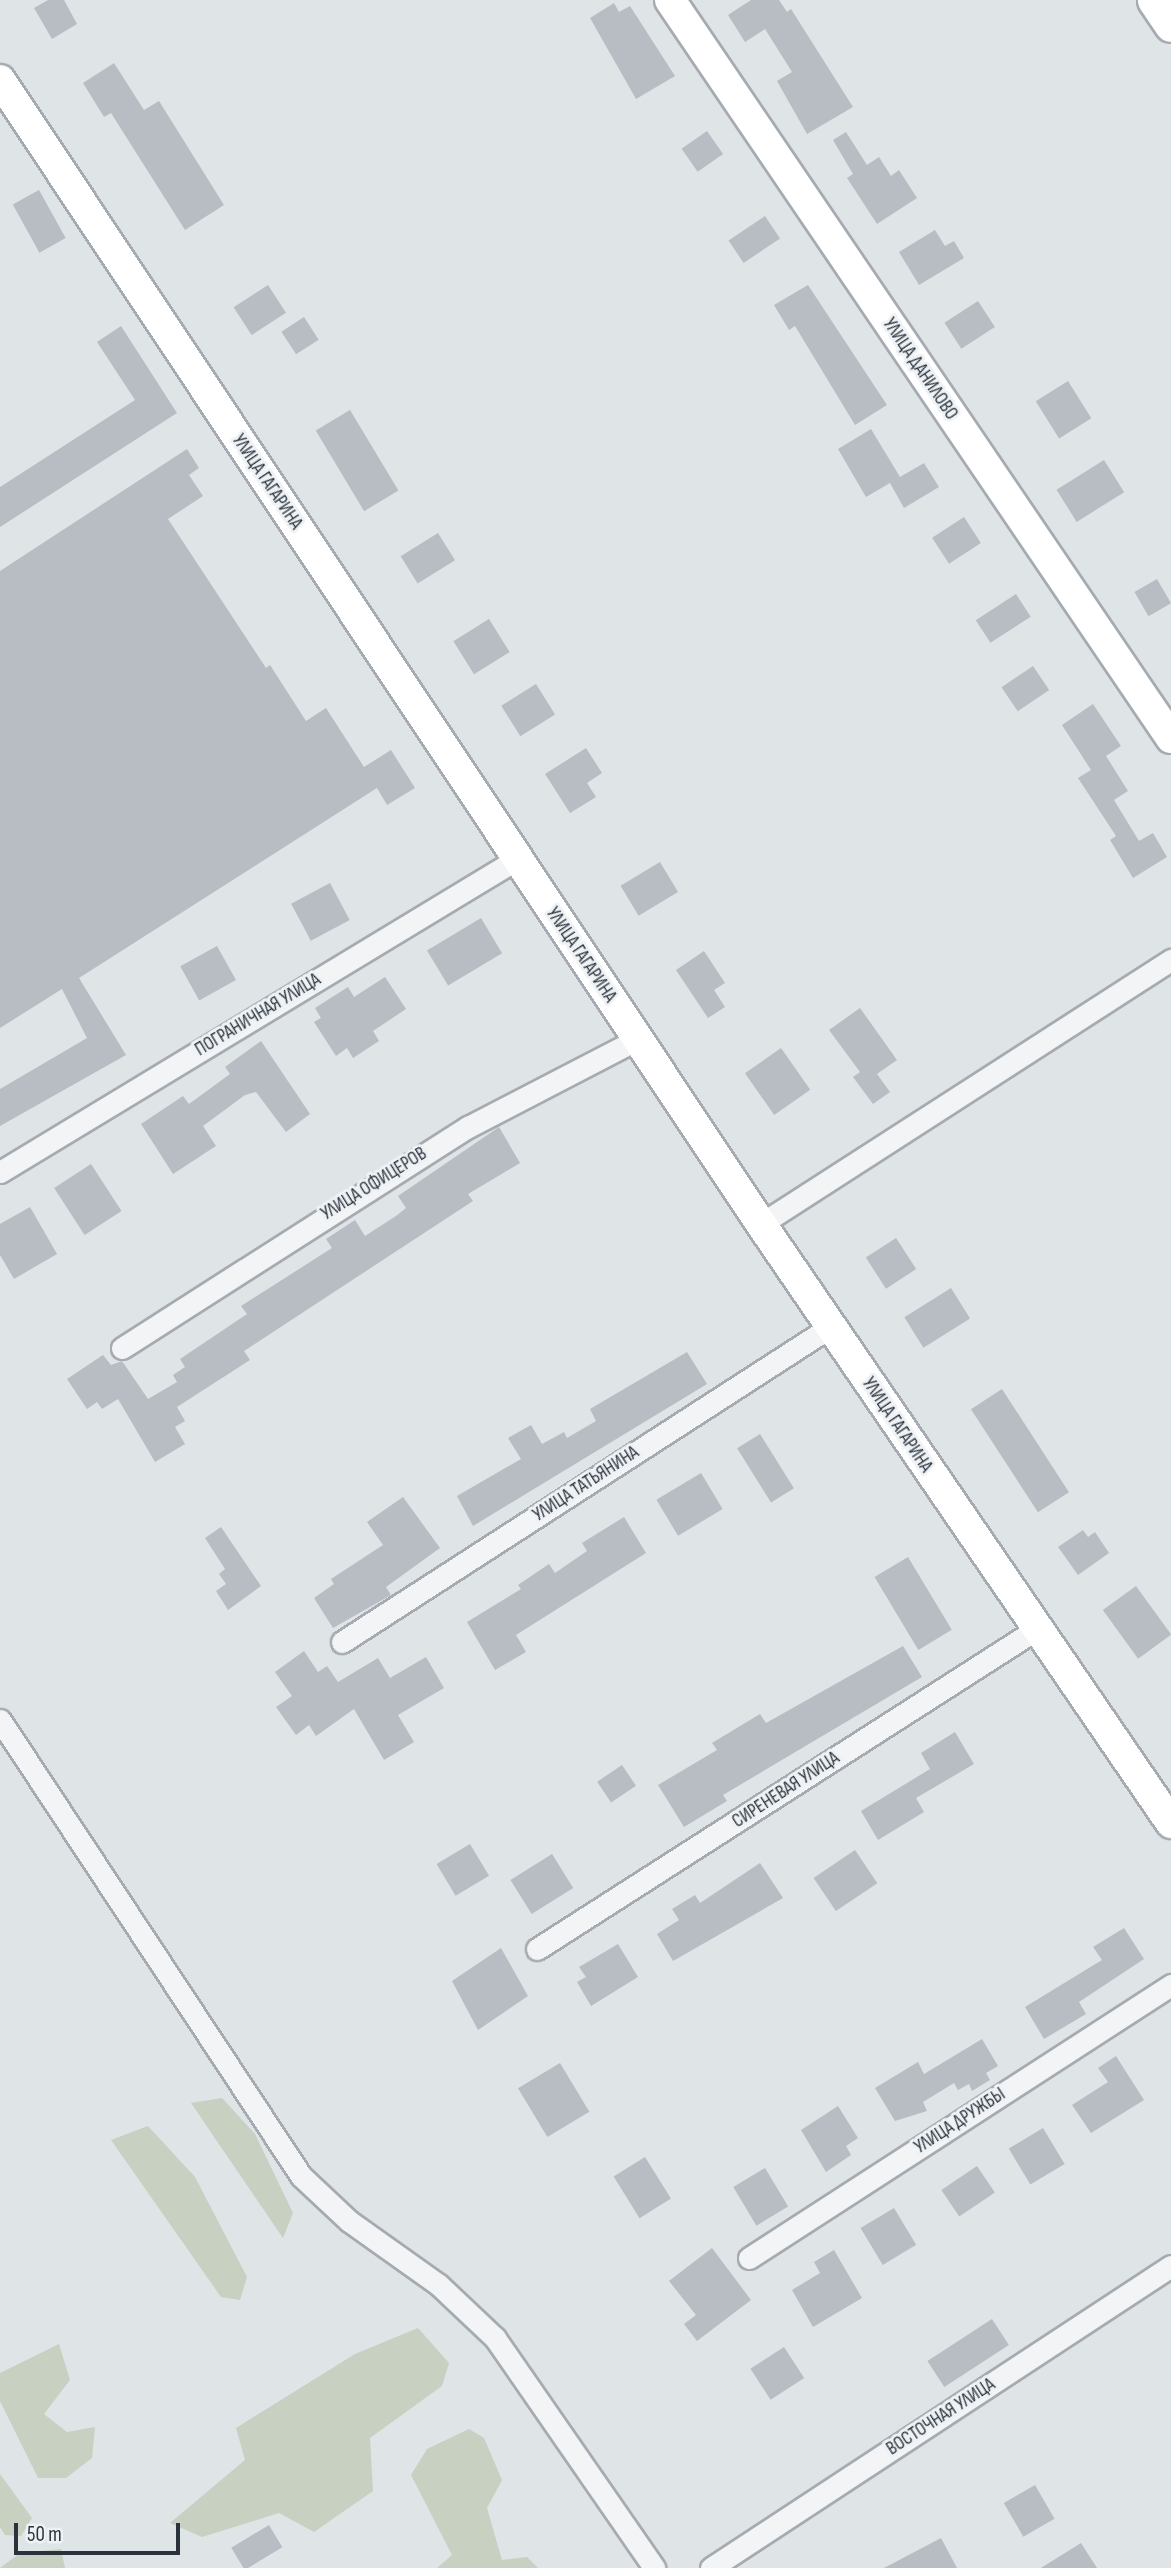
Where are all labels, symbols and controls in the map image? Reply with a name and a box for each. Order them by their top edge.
street label: УЛИЦА ДАНИЛОВО [878,314,962,424]
street label: УЛИЦА ГАГАРИНА [227,430,307,534]
street label: УЛИЦА ГАГАРИНА [541,903,621,1007]
street label: ПОГРАНИЧНАЯ УЛИЦА [191,969,325,1061]
street label: УЛИЦА ОФИЦЕРОВ [317,1142,431,1226]
street label: УЛИЦА ГАГАРИНА [857,1373,937,1477]
street label: УЛИЦА ТАТЬЯНИНА [529,1441,643,1527]
street label: СИРЕНЕВАЯ УЛИЦА [728,1747,844,1833]
street label: УЛИЦА ДРУЖБЫ [910,2083,1010,2159]
street label: ВОСТОЧНАЯ УЛИЦА [882,2373,1000,2461]
scale bar [18,2508,184,2552]
text: 50 m [27,2522,62,2547]

